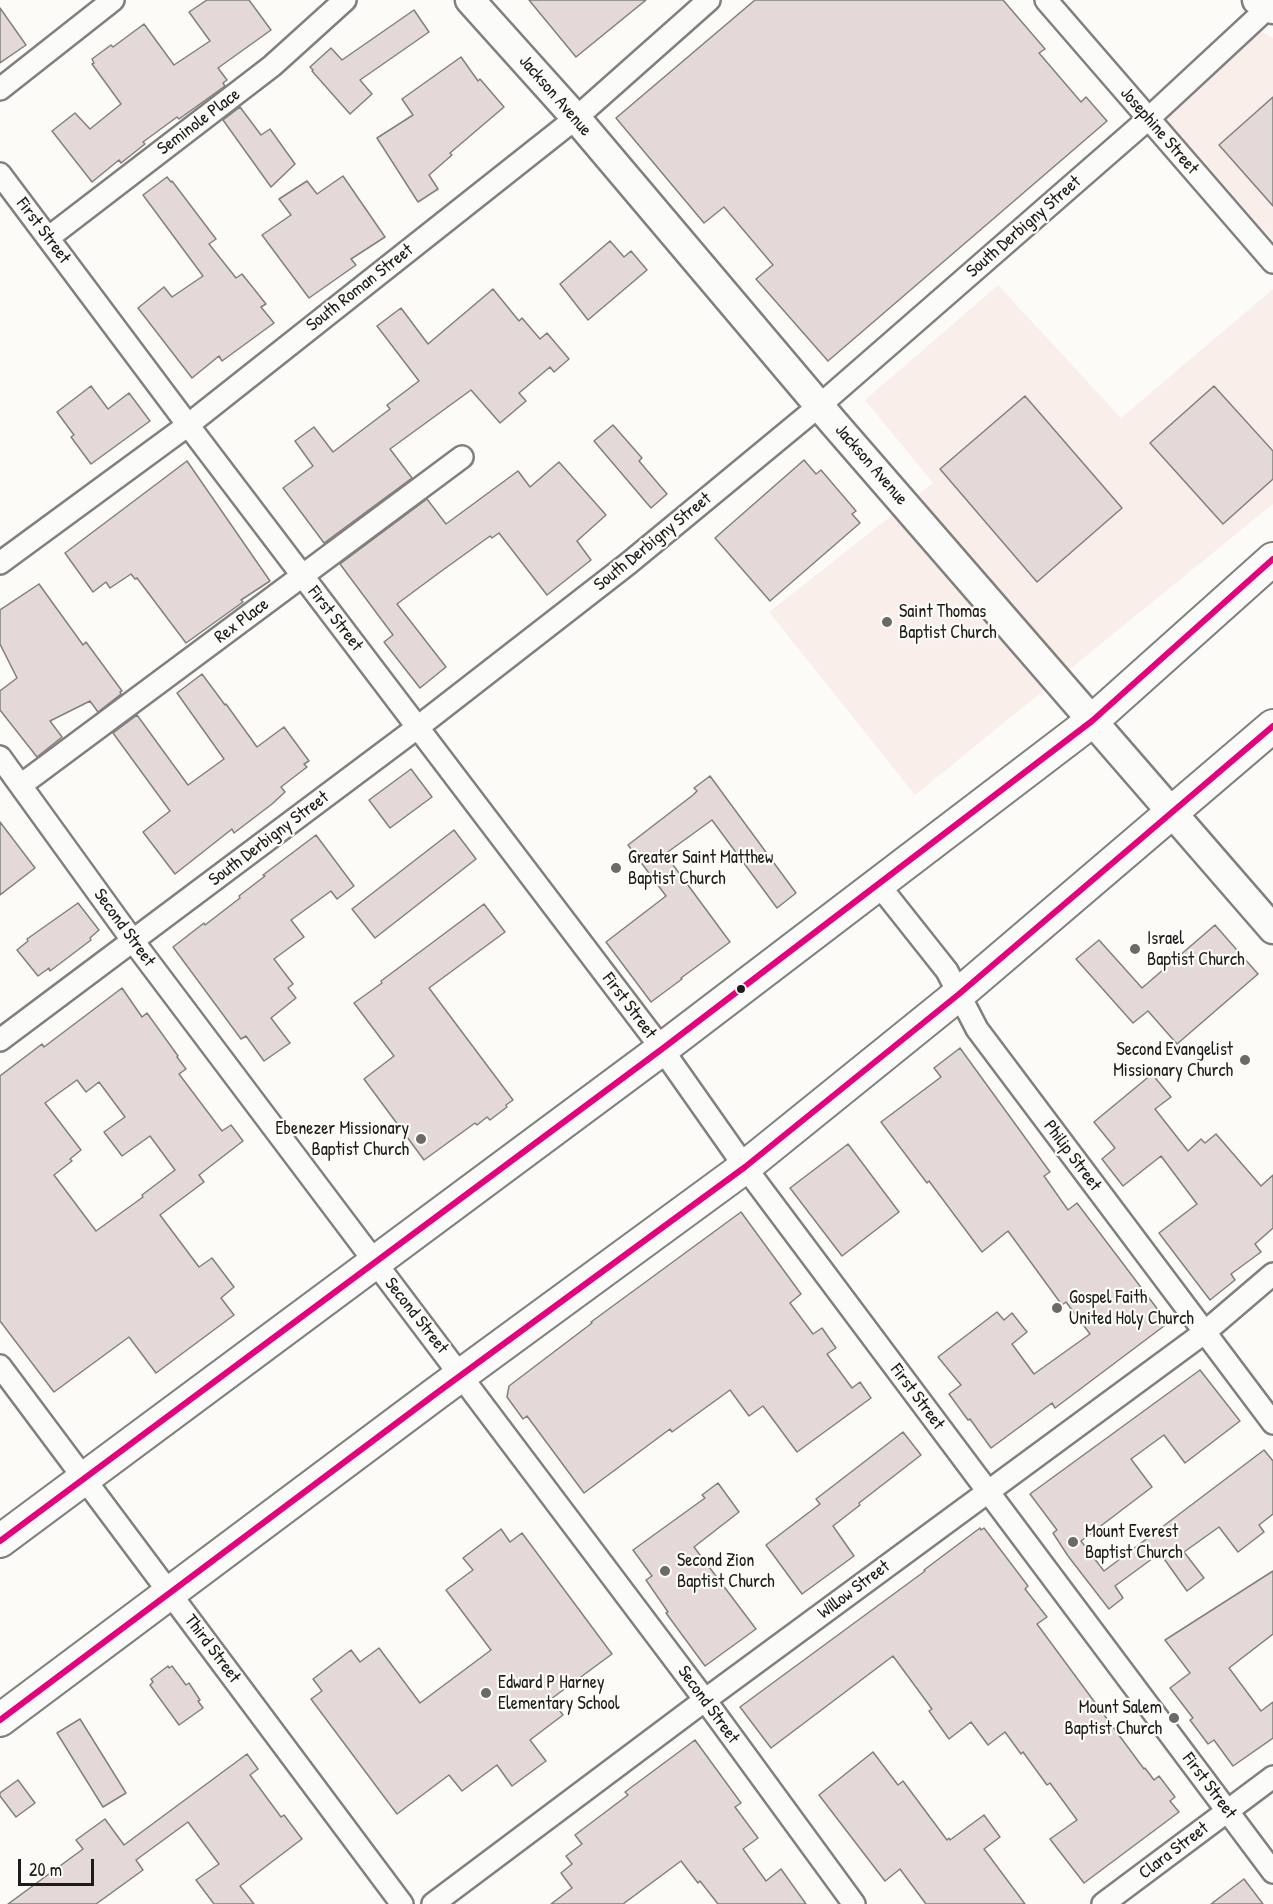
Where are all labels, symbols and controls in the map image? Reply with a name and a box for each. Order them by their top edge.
street label: Jackson Avenue [514,51,596,141]
street label: Josephine Street [1115,83,1203,179]
street label: Seminole Place [153,84,245,160]
street label: South Derbigny Street [962,171,1086,283]
street label: First Street [11,194,75,268]
street label: South Roman Street [302,240,418,336]
street label: Jackson Avenue [830,420,912,510]
street label: South Derbigny Street [590,488,716,596]
street label: First Street [303,582,367,656]
street label: Rex Place [211,594,273,648]
place label: Saint Thomas Baptist Church [899,601,996,644]
marker: Saint Thomas Baptist Church [880,615,894,629]
street label: South Derbigny Street [205,787,333,891]
place label: Greater Saint Matthew Baptist Church [628,847,773,890]
marker: Greater Saint Matthew Baptist Church [609,861,623,875]
street label: Second Street [89,885,159,971]
place label: Israel Baptist Church [1147,928,1244,970]
marker: Israel Baptist Church [1128,942,1142,956]
street label: First Street [597,969,661,1043]
unlabelled marker [735,983,747,995]
place label: Second Evangelist Missionary Church [1113,1039,1233,1082]
marker: Second Evangelist Missionary Church [1238,1053,1252,1067]
street label: Philip Street [1038,1116,1106,1196]
place label: Ebenezer Missionary Baptist Church [276,1118,409,1160]
marker: Ebenezer Missionary Baptist Church [414,1132,428,1146]
street label: Second Street [380,1274,452,1358]
place label: Gospel Faith United Holy Church [1069,1287,1194,1330]
marker: Gospel Faith United Holy Church [1050,1301,1064,1315]
street label: First Street [885,1360,949,1434]
place label: Mount Everest Baptist Church [1085,1521,1182,1564]
marker: Mount Everest Baptist Church [1066,1535,1080,1549]
place label: Second Zion Baptist Church [677,1550,774,1592]
street label: Willow Street [814,1556,894,1624]
marker: Second Zion Baptist Church [658,1564,672,1578]
street label: Third Street [179,1611,245,1687]
street label: Second Street [673,1662,743,1748]
place label: Edward P Harney Elementary School [498,1672,619,1714]
marker: Edward P Harney Elementary School [479,1686,493,1700]
place label: Mount Salem Baptist Church [1065,1697,1162,1740]
marker: Mount Salem Baptist Church [1167,1711,1181,1725]
street label: First Street [1177,1749,1241,1823]
street label: Clara Street [1135,1818,1213,1884]
scale bar [21,1847,98,1885]
text: 20 m [29,1857,62,1882]

